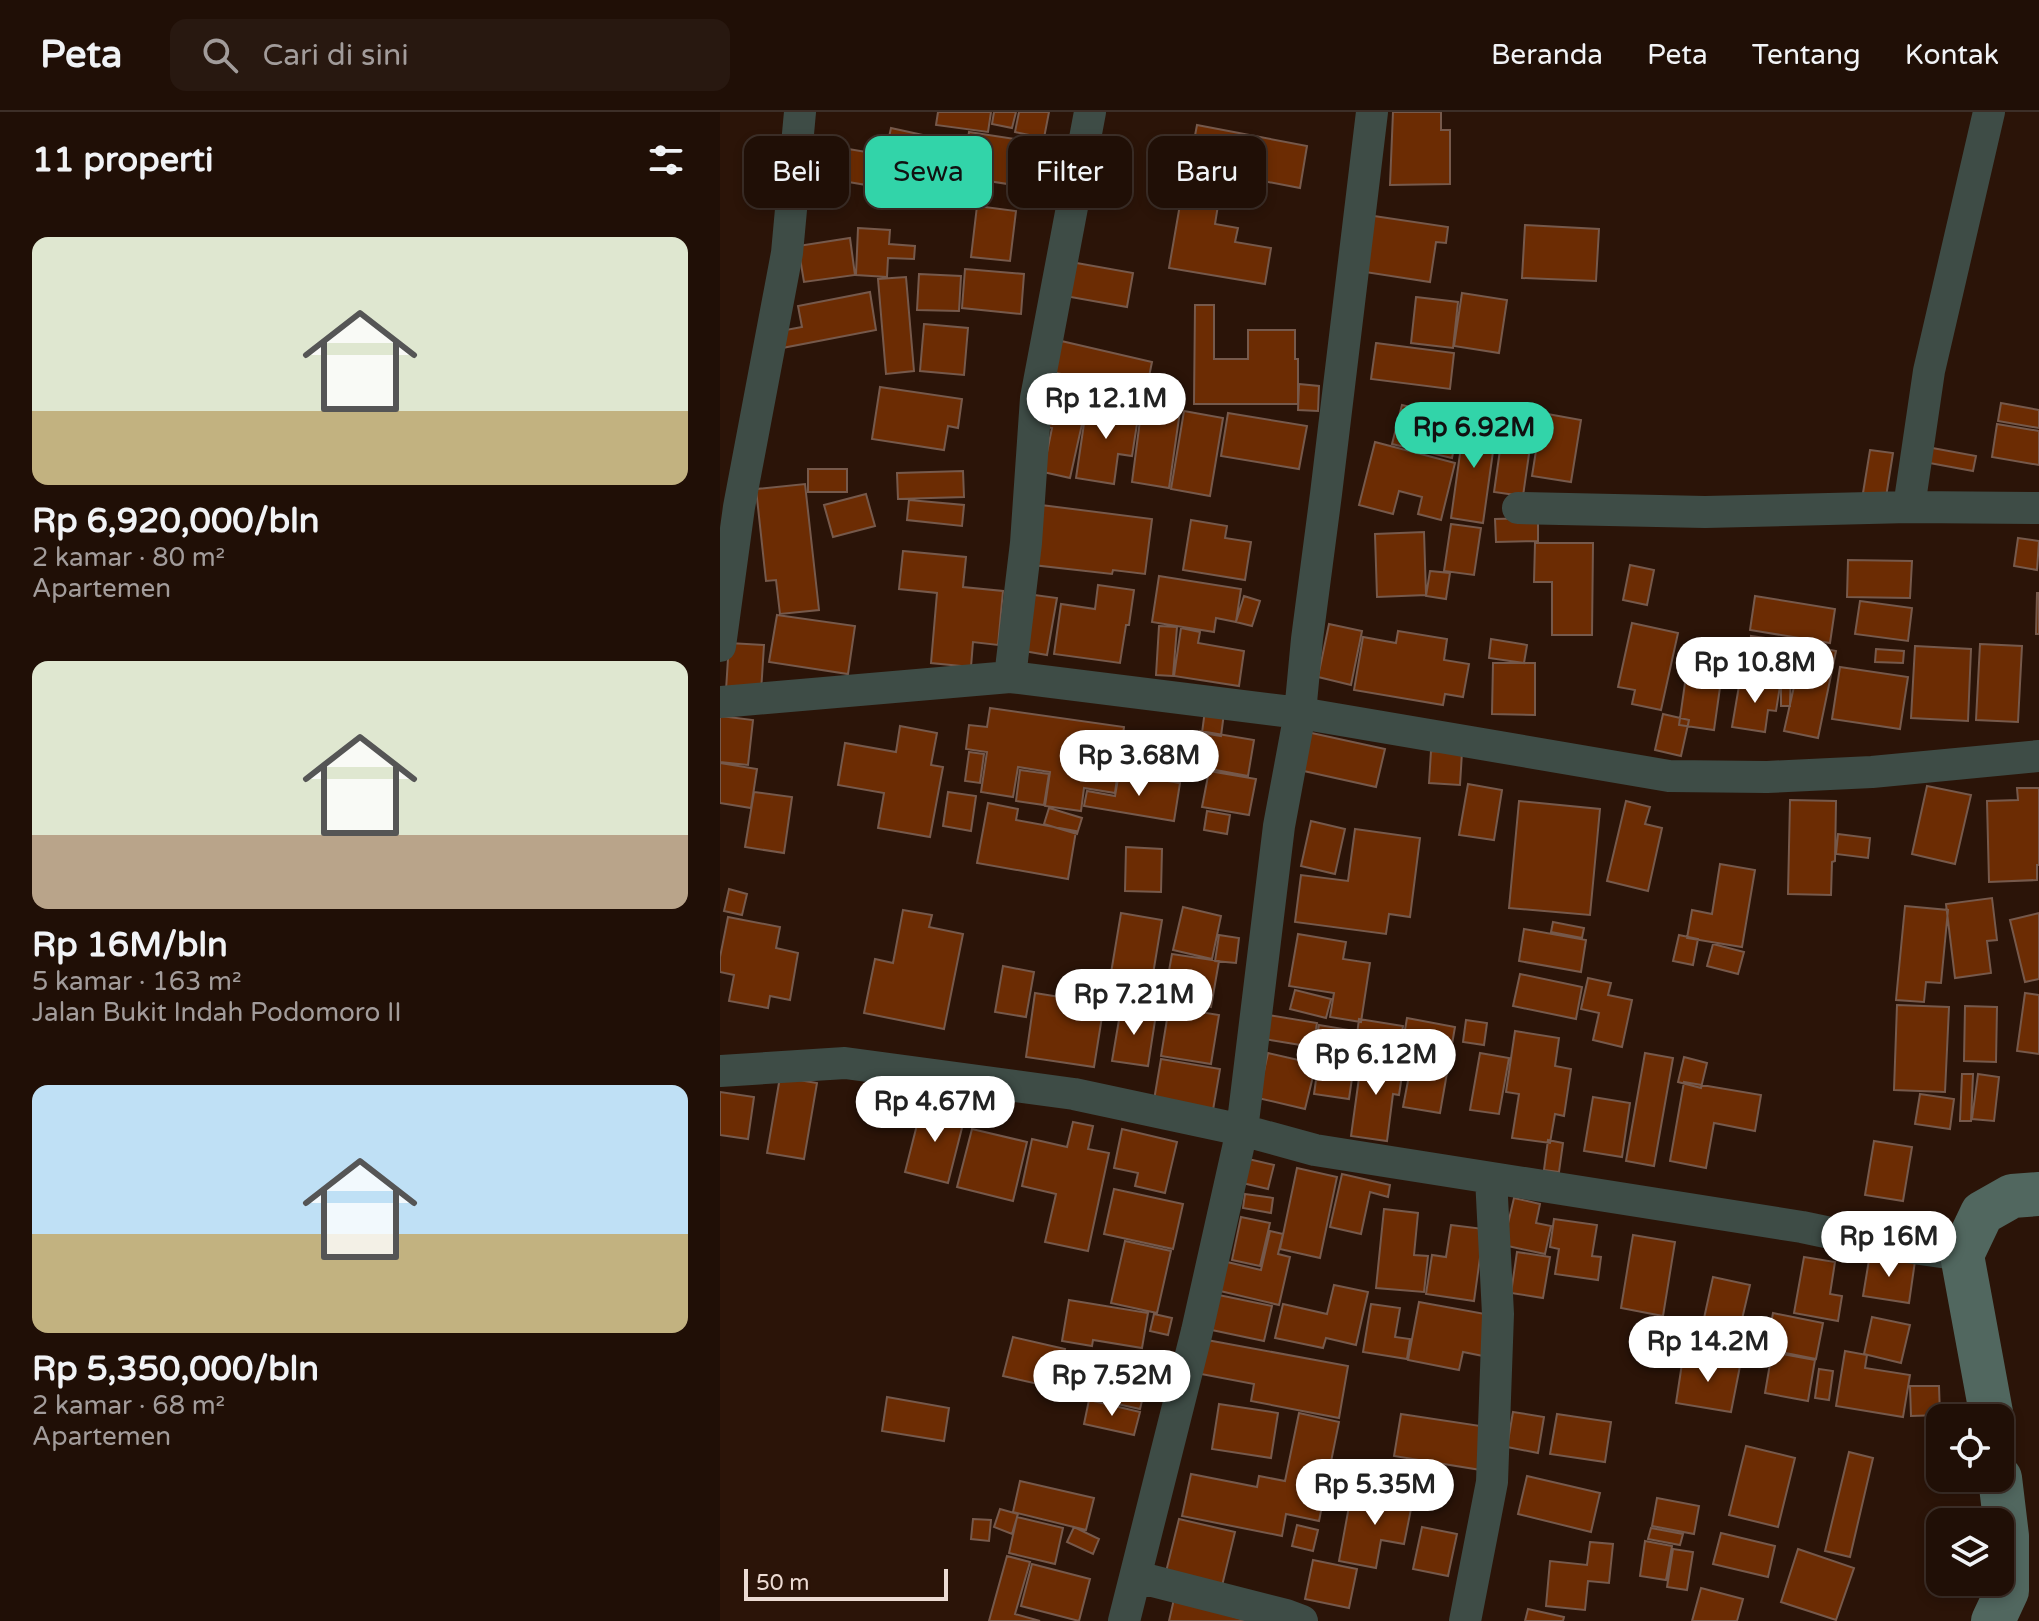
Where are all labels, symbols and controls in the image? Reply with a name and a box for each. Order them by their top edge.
search box [170,19,730,91]
text: Peta [40,32,122,78]
icon: search [198,33,242,77]
text: Cari di sini [262,37,409,74]
text: Beranda [1491,38,1603,72]
text: Peta [1647,38,1708,72]
text: Tentang [1752,38,1861,72]
text: Kontak [1905,38,1999,72]
chip: Beli [744,136,849,208]
chip: Sewa [865,136,992,208]
chip: Filter [1008,136,1132,208]
chip: Baru [1148,136,1266,208]
icon: filters [644,138,688,182]
text: 11 properti [32,140,213,181]
icon: home [288,289,432,433]
pin: Rp 12.1M [1023,373,1189,441]
text: Rp 12.1M [1045,383,1167,414]
pin: Rp 6.92M [1391,402,1557,470]
text: Rp 6.92M [1413,412,1535,443]
text: Rp 6,920,000/bln [32,501,319,542]
text: 2 kamar · 80 m² [32,542,225,573]
text: Apartemen [32,573,171,604]
pin: Rp 10.8M [1672,637,1838,705]
text: Rp 10.8M [1694,647,1816,678]
icon: home [288,713,432,857]
pin: Rp 3.68M [1056,730,1222,798]
text: Rp 3.68M [1078,740,1200,771]
text: Rp 16M/bln [32,925,228,966]
text: 5 kamar · 163 m² [32,966,242,997]
pin: Rp 7.21M [1051,969,1217,1037]
text: Rp 7.21M [1073,979,1195,1010]
text: Jalan Bukit Indah Podomoro II [32,997,402,1028]
pin: Rp 6.12M [1293,1029,1459,1097]
text: Rp 6.12M [1315,1039,1437,1070]
pin: Rp 4.67M [852,1076,1018,1144]
text: Rp 4.67M [874,1086,996,1117]
icon: home [288,1137,432,1281]
pin: Rp 16M [1824,1211,1954,1279]
text: Rp 16M [1839,1221,1939,1252]
pin: Rp 14.2M [1625,1316,1791,1384]
text: Rp 14.2M [1647,1326,1769,1357]
text: Rp 5,350,000/bln [32,1349,319,1390]
pin: Rp 7.52M [1029,1350,1195,1418]
text: Rp 7.52M [1051,1360,1173,1391]
text: 2 kamar · 68 m² [32,1390,225,1421]
map controls [1926,1404,2014,1596]
button: locate [1926,1404,2014,1492]
text: Apartemen [32,1421,171,1452]
pin: Rp 5.35M [1292,1459,1458,1527]
text: Rp 5.35M [1314,1469,1436,1500]
button: layers [1926,1508,2014,1596]
scale bar [744,1565,948,1601]
text: 50 m [756,1570,810,1596]

